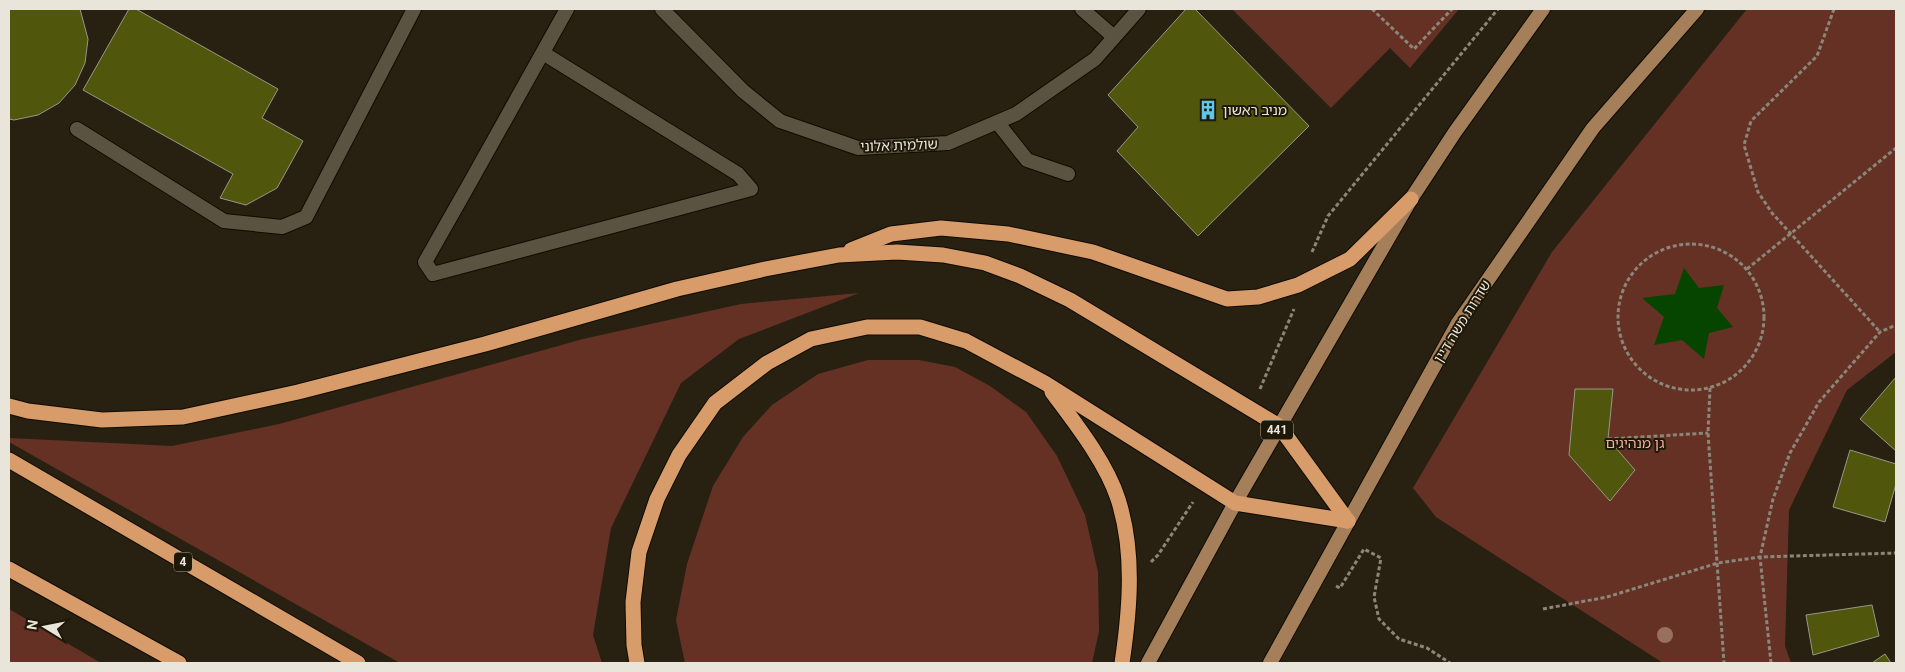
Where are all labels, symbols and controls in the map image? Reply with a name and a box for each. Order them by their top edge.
building icon: מניב ראשון [1197,99,1219,121]
place label: מניב ראשון [1223,102,1287,118]
street label: שולמית אלוני [860,136,938,154]
street label: שדרות משה דיין [1430,277,1494,365]
road number: 441 [1261,420,1293,440]
park label: גן מנהיגים [1606,435,1664,451]
road number: 4 [174,552,192,572]
north arrow [20,602,70,652]
text: N [23,618,41,631]

